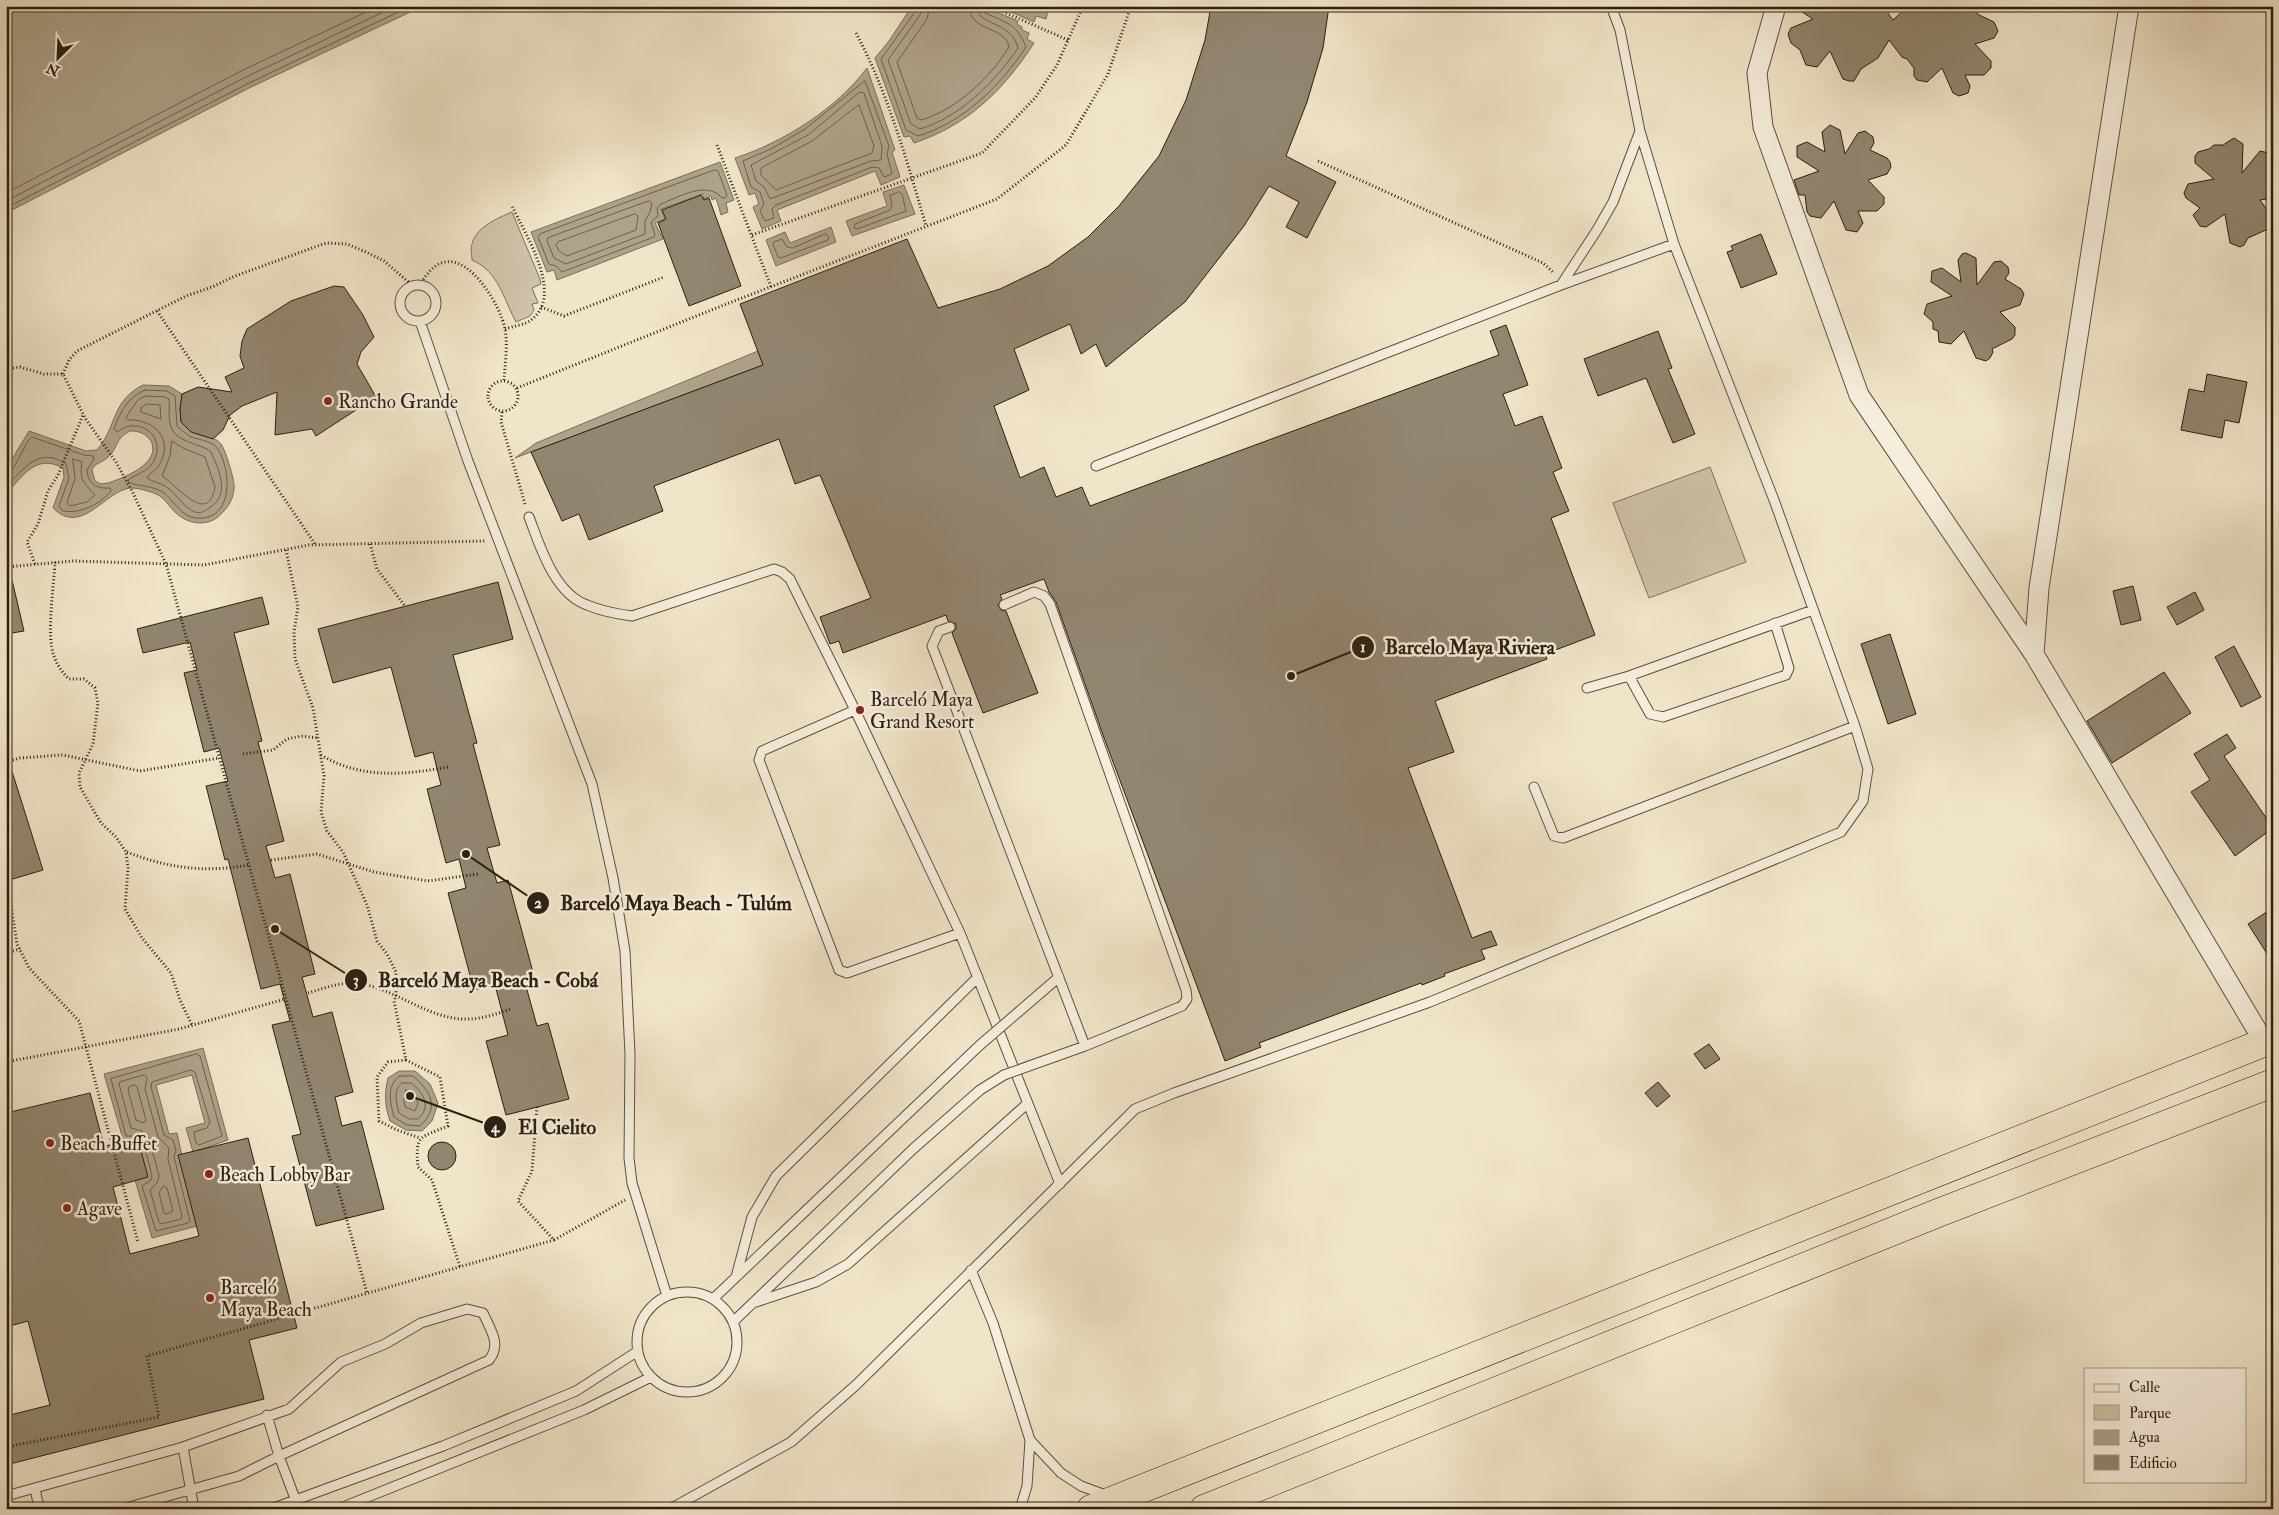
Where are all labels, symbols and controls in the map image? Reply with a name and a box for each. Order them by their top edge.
north arrow [32,32,82,82]
text: N [43,59,63,80]
place label: Rancho Grande [338,390,458,414]
marker: Rancho Grande [322,395,334,407]
callout: Barcelo Maya Riviera [1350,629,1565,664]
text: Barcelo Maya Riviera [1385,635,1556,661]
text: 1 [1360,638,1366,657]
place label: Barceló Maya Grand Resort [870,688,974,734]
marker: Barceló Maya Grand Resort [854,704,866,716]
callout: Barceló Maya Beach - Tulúm [525,886,802,921]
text: Barceló Maya Beach - Tulúm [560,891,792,917]
text: 2 [534,894,542,913]
callout: Barceló Maya Beach - Cobá [343,963,608,998]
text: Barceló Maya Beach - Cobá [378,968,599,994]
text: 3 [353,971,359,990]
callout: El Cielito [483,1109,606,1144]
text: El Cielito [518,1115,596,1140]
text: 4 [490,1118,500,1137]
place label: Beach Buffet [60,1132,157,1156]
marker: Beach Buffet [44,1137,56,1149]
place label: Beach Lobby Bar [219,1163,350,1187]
marker: Beach Lobby Bar [203,1168,215,1180]
place label: Agave [76,1197,122,1221]
marker: Agave [61,1202,73,1214]
place label: Barceló Maya Beach [220,1276,312,1322]
marker: Barceló Maya Beach [204,1292,216,1304]
legend [2084,1368,2246,1482]
text: Calle [2129,1378,2160,1397]
text: Parque [2129,1404,2171,1423]
text: Agua [2128,1428,2161,1447]
text: Edificio [2129,1454,2177,1473]

